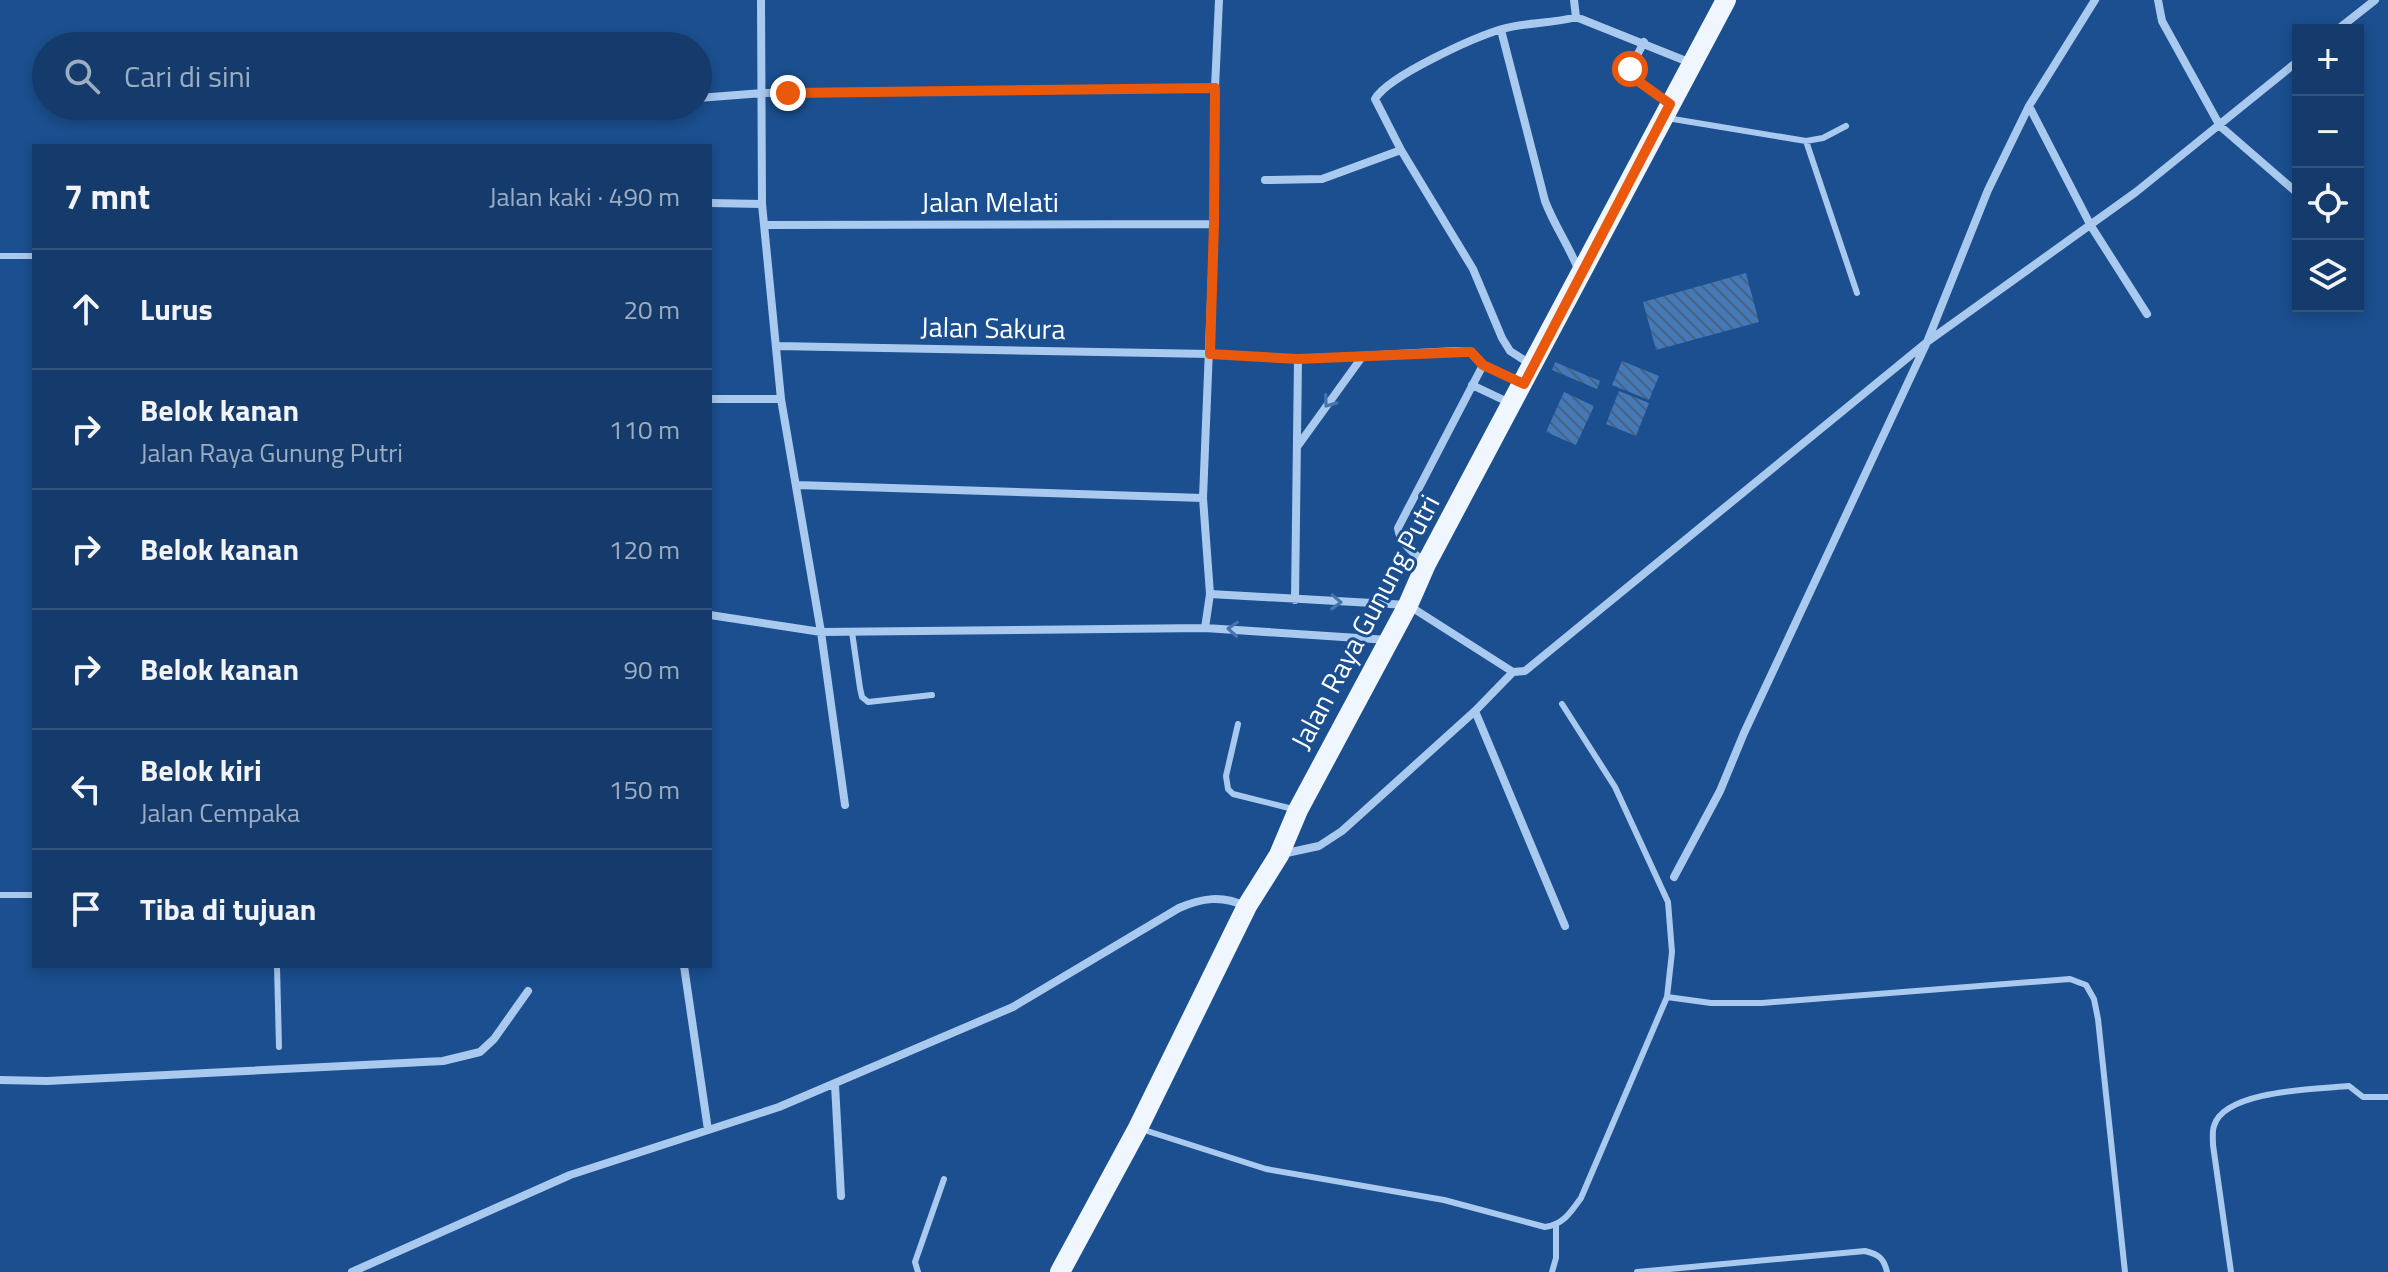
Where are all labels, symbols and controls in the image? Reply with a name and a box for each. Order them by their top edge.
map controls [2292,24,2364,312]
button: + [2292,24,2364,96]
search box [32,32,712,120]
route start [1612,51,1648,87]
text: Cari di sini [124,53,251,99]
icon: search [60,54,104,98]
route end [770,75,806,111]
button: − [2292,96,2364,168]
button: locate [2292,168,2364,240]
text: 7 mnt [64,170,150,222]
text: Jalan kaki · 490 m [489,177,680,216]
street label: Jalan Melati [921,180,1059,223]
button: layers [2292,240,2364,312]
text: Lurus [140,286,213,332]
icon: ahead [64,287,108,331]
text: 20 m [623,290,680,329]
street label: Jalan Sakura [920,305,1066,350]
text: Belok kanan [140,387,299,433]
one-way arrow [1324,394,1339,408]
icon: right [64,407,108,451]
text: 110 m [609,410,680,449]
text: Jalan Raya Gunung Putri [140,433,403,472]
street label: Jalan Raya Gunung Putri [1279,487,1450,757]
text: Belok kanan [140,526,299,572]
icon: right [64,527,108,571]
text: 120 m [609,530,680,569]
one-way arrow [1330,593,1343,610]
one-way arrow [1226,621,1239,638]
text: Belok kanan [140,646,299,692]
icon: right [64,647,108,691]
text: 90 m [623,650,680,689]
text: Belok kiri [140,747,262,793]
icon: left [64,767,108,811]
text: 150 m [609,770,680,809]
text: Jalan Cempaka [140,793,300,832]
text: Tiba di tujuan [140,886,316,932]
icon: arrive [64,887,108,931]

